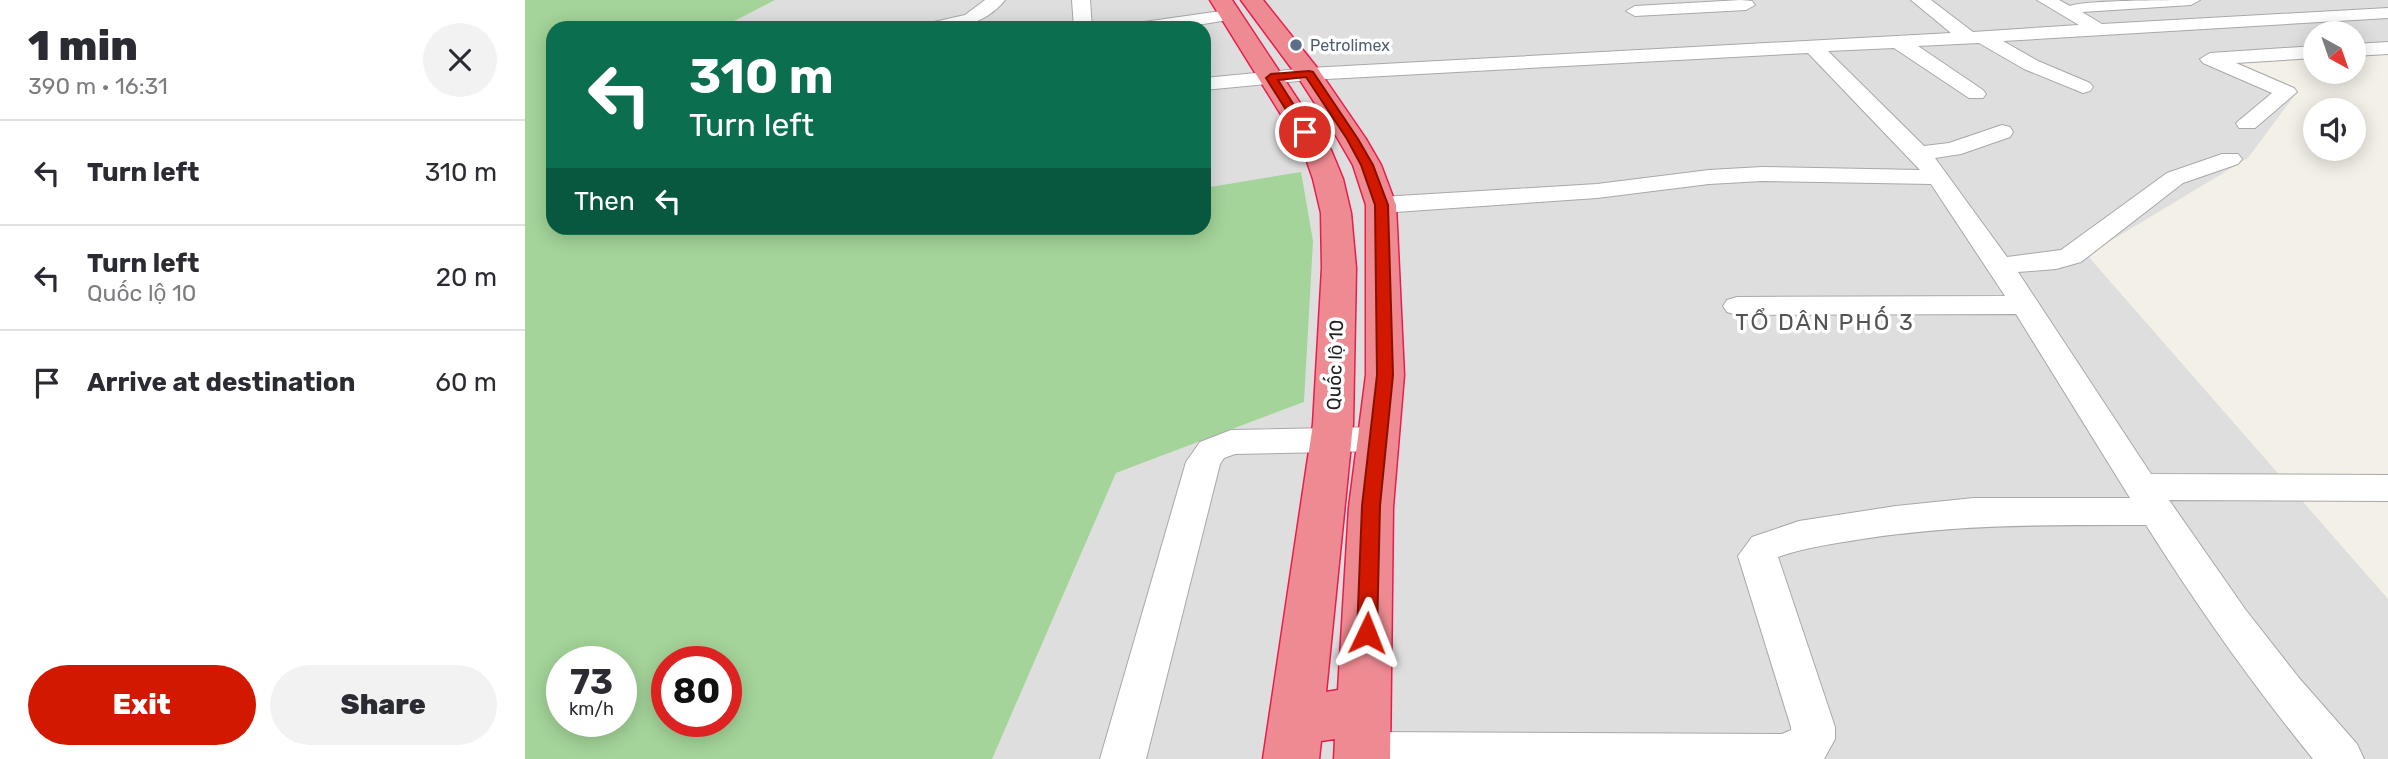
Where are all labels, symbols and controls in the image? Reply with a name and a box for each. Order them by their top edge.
text: 1 min [28,21,138,71]
north arrow [2303,21,2366,84]
map controls [2303,21,2366,161]
button: close [423,23,497,97]
place label: Petrolimex [1310,36,1390,55]
marker: Petrolimex [1288,37,1304,53]
text: 310 m [689,47,834,105]
icon: left [574,49,665,140]
text: 390 m · 16:31 [28,72,168,100]
button: sound [2303,98,2366,161]
pin [1275,102,1335,162]
text: Turn left [689,106,814,144]
icon: arrive [1286,113,1324,151]
icon: left [28,154,66,192]
text: Turn left [87,157,199,188]
text: 310 m [425,157,497,188]
icon: left [649,182,687,220]
text: Then [574,186,635,217]
text: Turn left [87,248,199,279]
icon: left [28,259,66,297]
text: 20 m [436,262,497,293]
text: Quốc lộ 10 [87,279,196,307]
district label: TỔ DÂN PHỐ 3 [1735,306,1915,336]
street label: Quốc lộ 10 [1322,319,1348,411]
icon: arrive [28,364,66,402]
text: Arrive at destination [87,367,355,398]
text: 60 m [435,367,497,398]
position arrow [1330,596,1404,670]
speed limit sign: 80 [651,646,742,737]
text: 73 [570,661,613,703]
button: Exit [28,665,256,745]
button: Share [270,665,497,745]
text: km/h [569,698,614,720]

